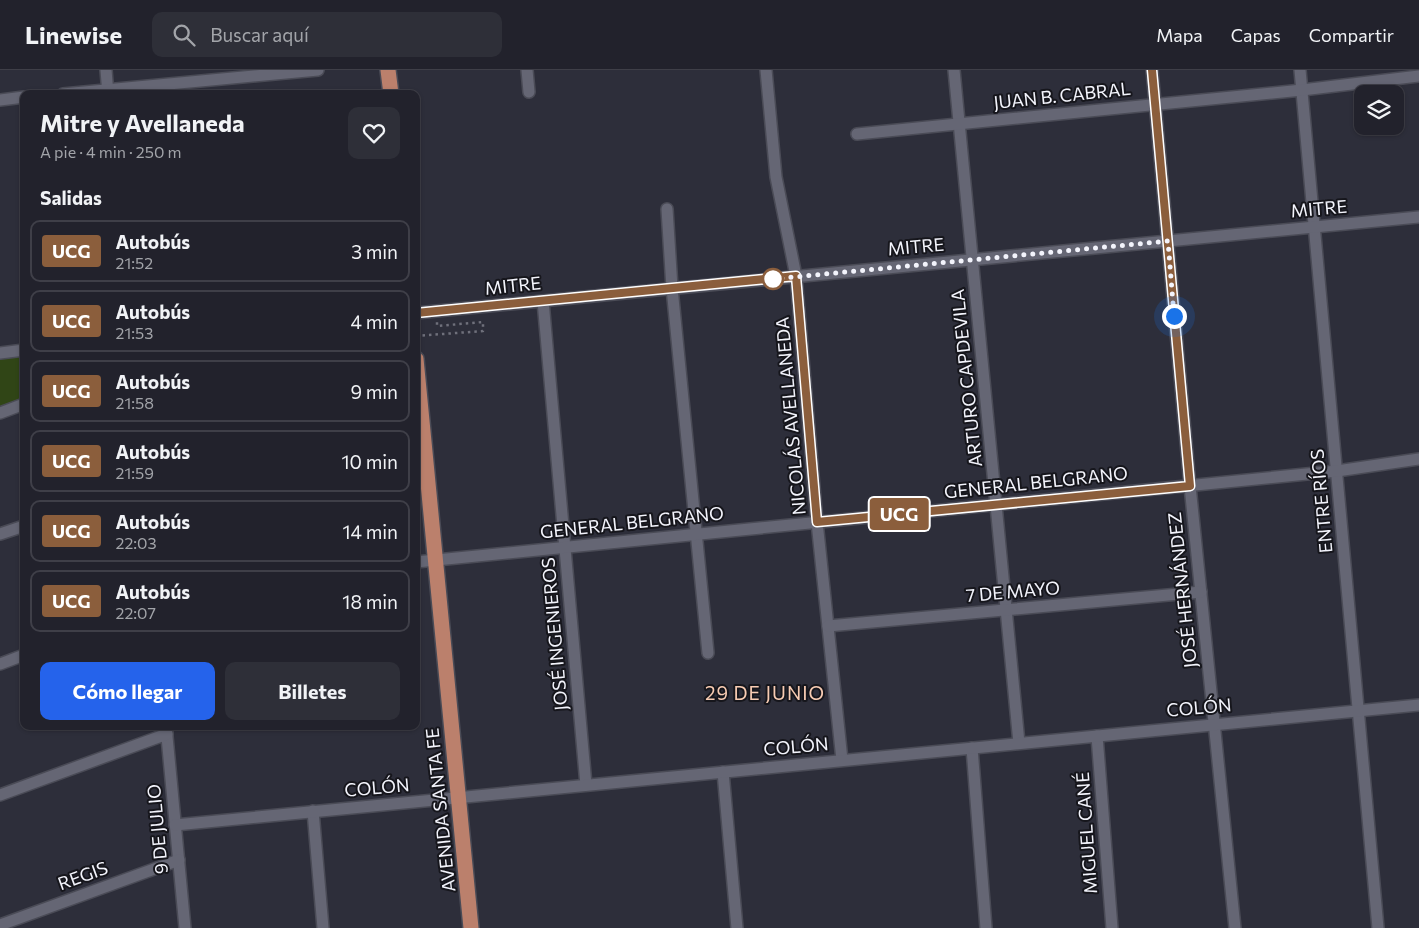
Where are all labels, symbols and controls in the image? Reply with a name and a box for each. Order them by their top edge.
search box [152,12,502,57]
text: Linewise [25,20,122,49]
icon: search [170,21,198,49]
text: Buscar aquí [210,23,309,46]
text: Mapa [1156,24,1203,46]
text: Capas [1231,24,1281,46]
text: Compartir [1309,24,1394,46]
street label: JUAN B. CABRAL [992,77,1132,113]
map controls [1354,85,1404,135]
button: layers [1354,85,1404,135]
button: heart [348,107,400,159]
text: Mitre y Avellaneda [40,108,245,137]
text: A pie · 4 min · 250 m [40,142,181,161]
text: Salidas [40,186,102,209]
street label: MITRE [1290,195,1348,221]
text: Autobús [116,230,190,253]
street label: MITRE [887,233,945,259]
text: UCG [52,240,91,262]
text: 3 min [351,240,398,263]
text: 21:52 [116,253,153,272]
unlabelled marker [762,268,784,290]
street label: MITRE [484,271,542,299]
street label: ARTURO CAPDEVILA [946,288,986,468]
text: Autobús [116,300,190,323]
your location [1162,304,1187,329]
text: UCG [52,310,91,332]
text: 4 min [351,310,398,333]
street label: NICOLÁS AVELLANEDA [770,316,810,516]
text: 21:53 [116,323,153,342]
text: Autobús [116,370,190,393]
text: UCG [52,380,91,402]
text: 9 min [350,380,398,403]
text: 21:58 [116,393,154,412]
text: Autobús [116,440,190,463]
street label: ENTRE RÍOS [1305,448,1337,554]
text: UCG [52,450,91,472]
text: 10 min [341,450,398,473]
street label: GENERAL BELGRANO [943,461,1129,503]
text: 21:59 [116,463,154,482]
line badge: UCG [870,498,928,530]
street label: GENERAL BELGRANO [539,501,725,543]
text: UCG [880,503,918,525]
text: Autobús [116,510,190,533]
street label: JOSÉ HERNÁNDEZ [1163,511,1201,669]
text: UCG [52,520,91,542]
text: 14 min [342,520,398,543]
text: 22:03 [116,533,157,552]
street label: JOSÉ INGENIEROS [536,557,572,711]
street label: 7 DE MAYO [965,576,1061,606]
text: Autobús [116,580,190,603]
text: UCG [52,590,91,612]
text: 18 min [342,590,398,613]
text: 22:07 [116,603,156,622]
button: Cómo llegar [40,662,215,720]
button: Billetes [225,662,400,720]
district label: 29 DE JUNIO [705,681,825,704]
street label: COLÓN [1165,693,1232,721]
street label: AVENIDA SANTA FE [420,727,460,893]
street label: COLÓN [762,732,829,760]
street label: MIGUEL CANÉ [1071,771,1101,895]
street label: COLÓN [343,773,410,801]
street label: 9 DE JULIO [142,783,172,875]
street label: REGIS [55,856,111,894]

